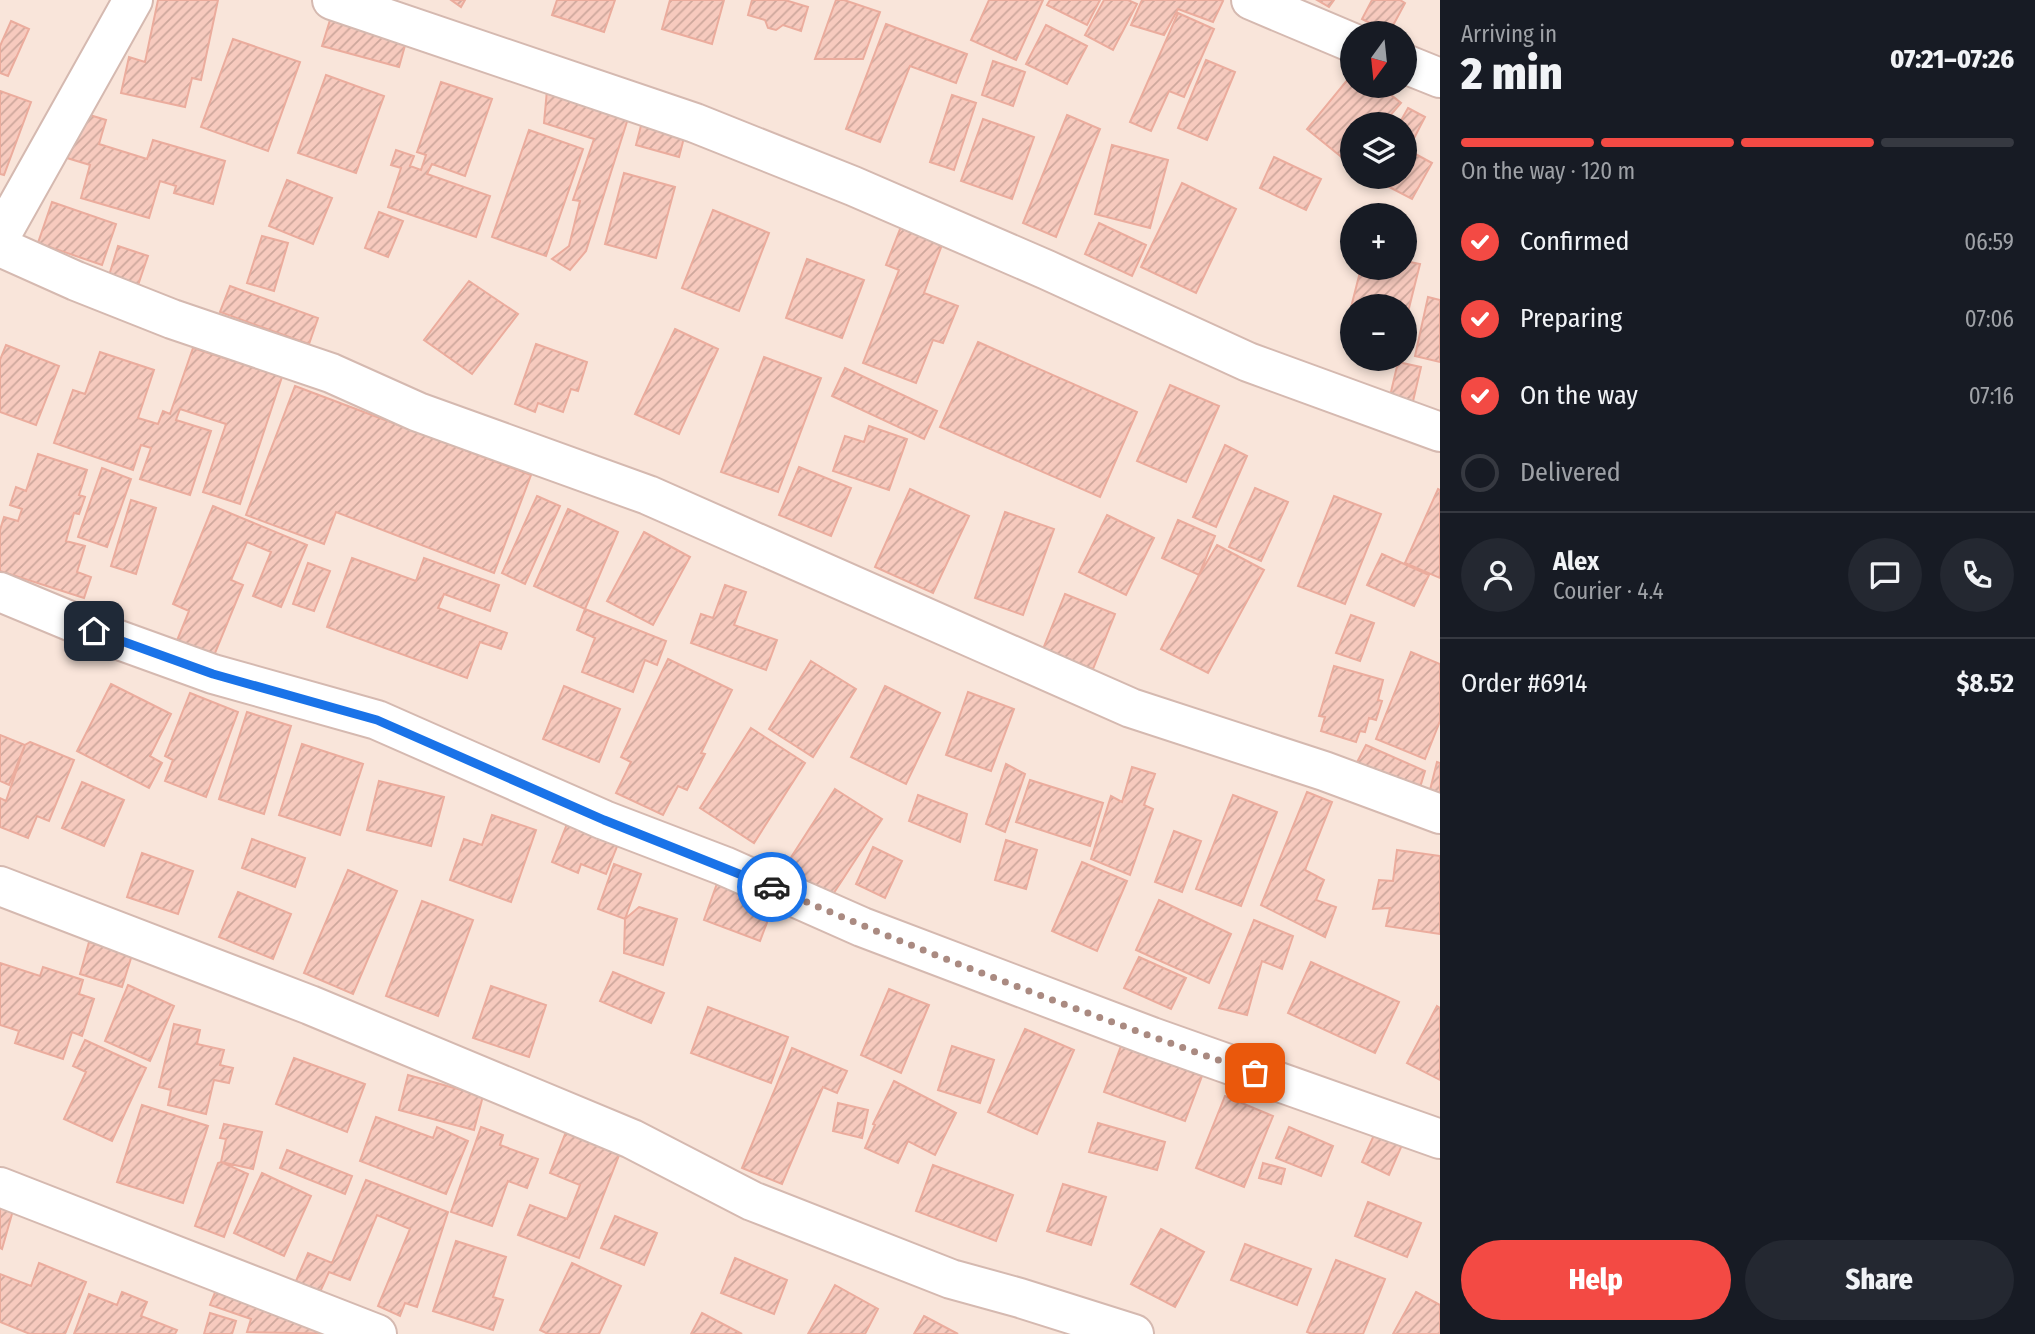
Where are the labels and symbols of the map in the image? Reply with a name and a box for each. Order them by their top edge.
north arrow [1340,21,1418,98]
pin [64,601,124,661]
courier [737,852,807,922]
pin [1225,1043,1285,1103]

